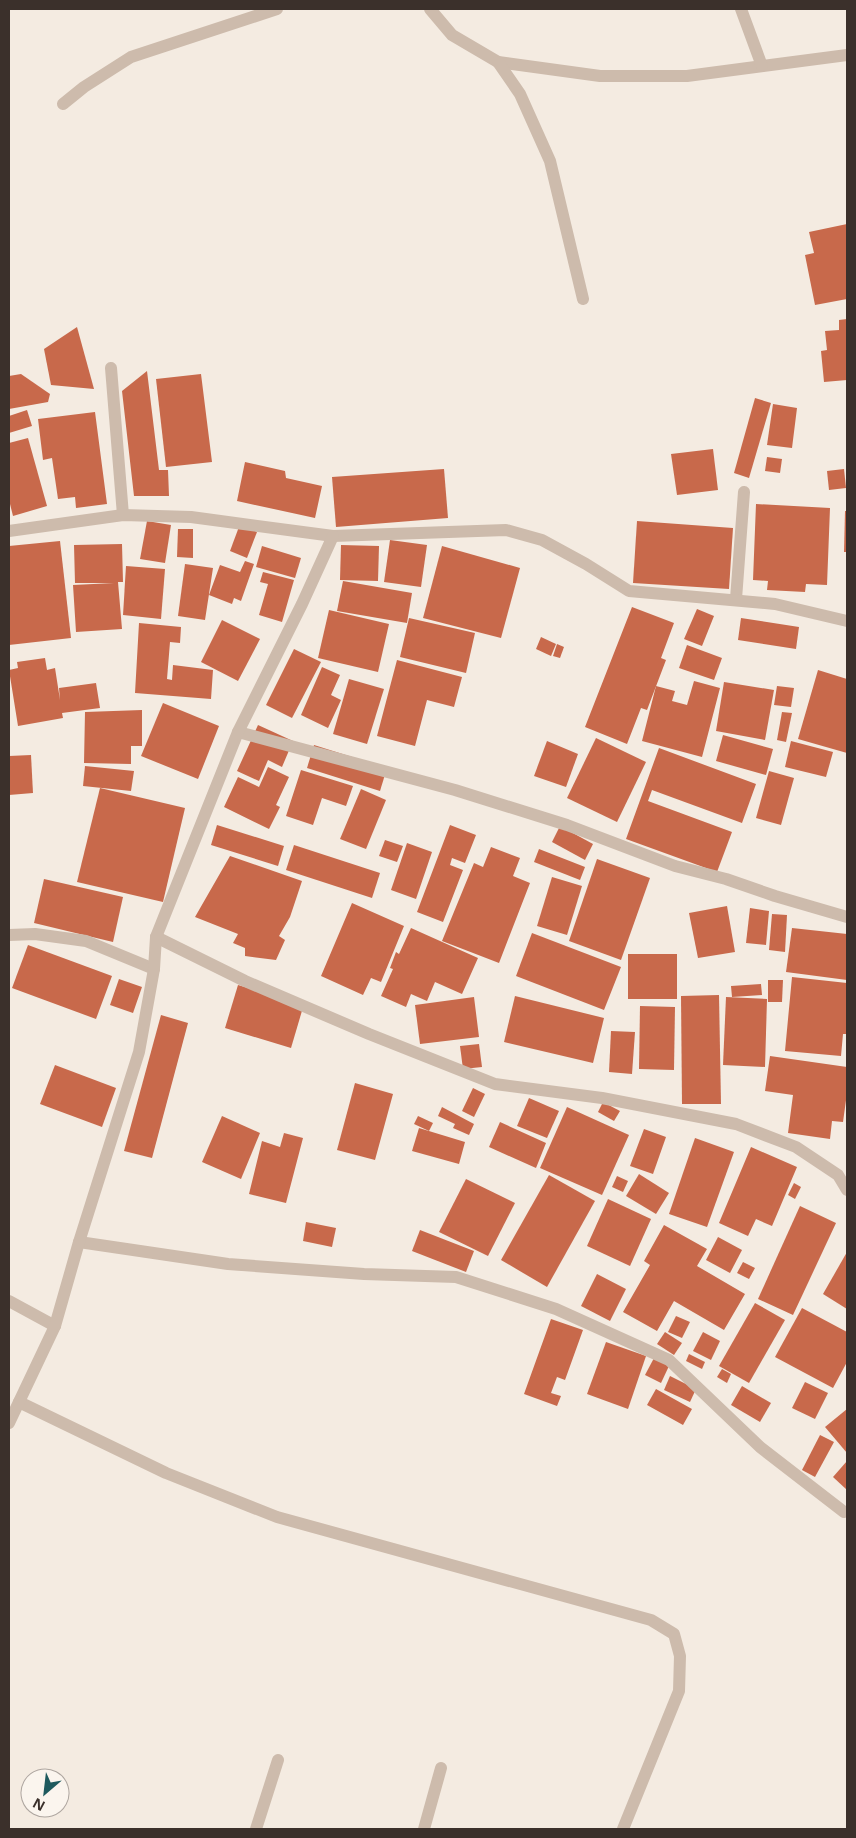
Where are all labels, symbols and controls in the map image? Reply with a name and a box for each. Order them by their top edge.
north arrow [20,1768,70,1818]
text: N [29,1794,48,1816]

